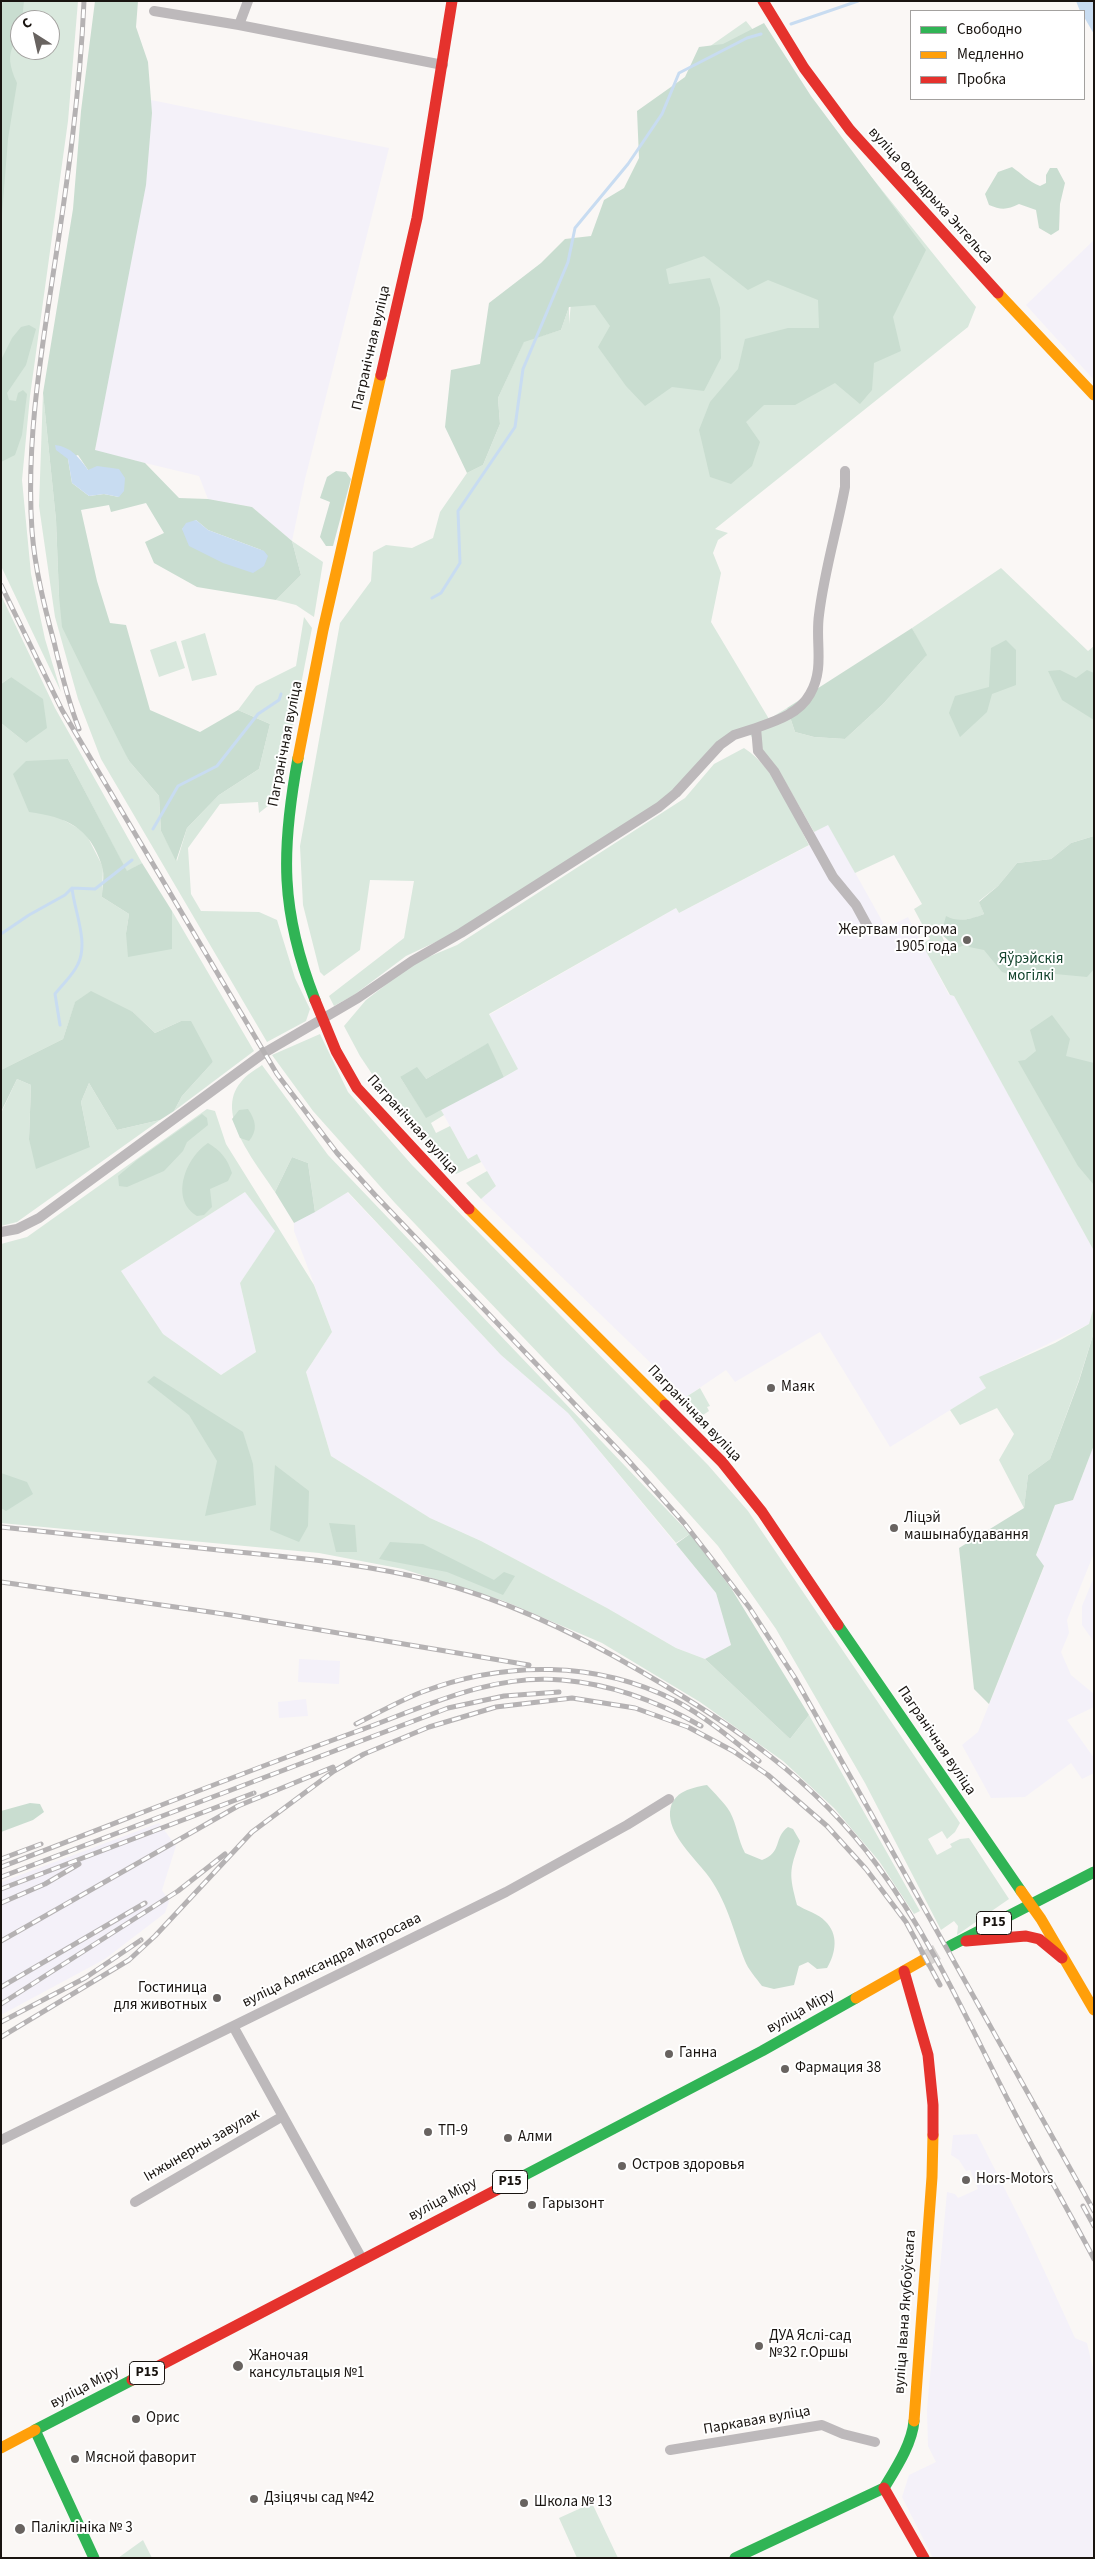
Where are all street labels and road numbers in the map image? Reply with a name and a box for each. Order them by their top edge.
street label: вуліца Фрыдрыха Энгельса [864,124,996,268]
street label: Пагранічная вуліца [349,284,395,412]
street label: Пагранічная вуліца [265,680,307,808]
street label: Пагранічная вуліца [363,1072,461,1178]
street label: Пагранічная вуліца [643,1362,745,1466]
street label: Пагранічная вуліца [893,1683,979,1799]
street label: вуліца Аляксандра Матросава [240,1910,424,2012]
road number: Р15 [976,1912,1012,1935]
street label: вуліца Міру [764,1986,838,2038]
street label: Інжынерны завулак [141,2106,263,2186]
road number: Р15 [492,2170,528,2194]
street label: вуліца Міру [406,2174,480,2226]
street label: вуліца Івана Якубоўскага [891,2229,921,2395]
road number: Р15 [130,2362,164,2384]
street label: вуліца Міру [48,2363,122,2413]
street label: Паркавая вуліца [702,2403,812,2439]

